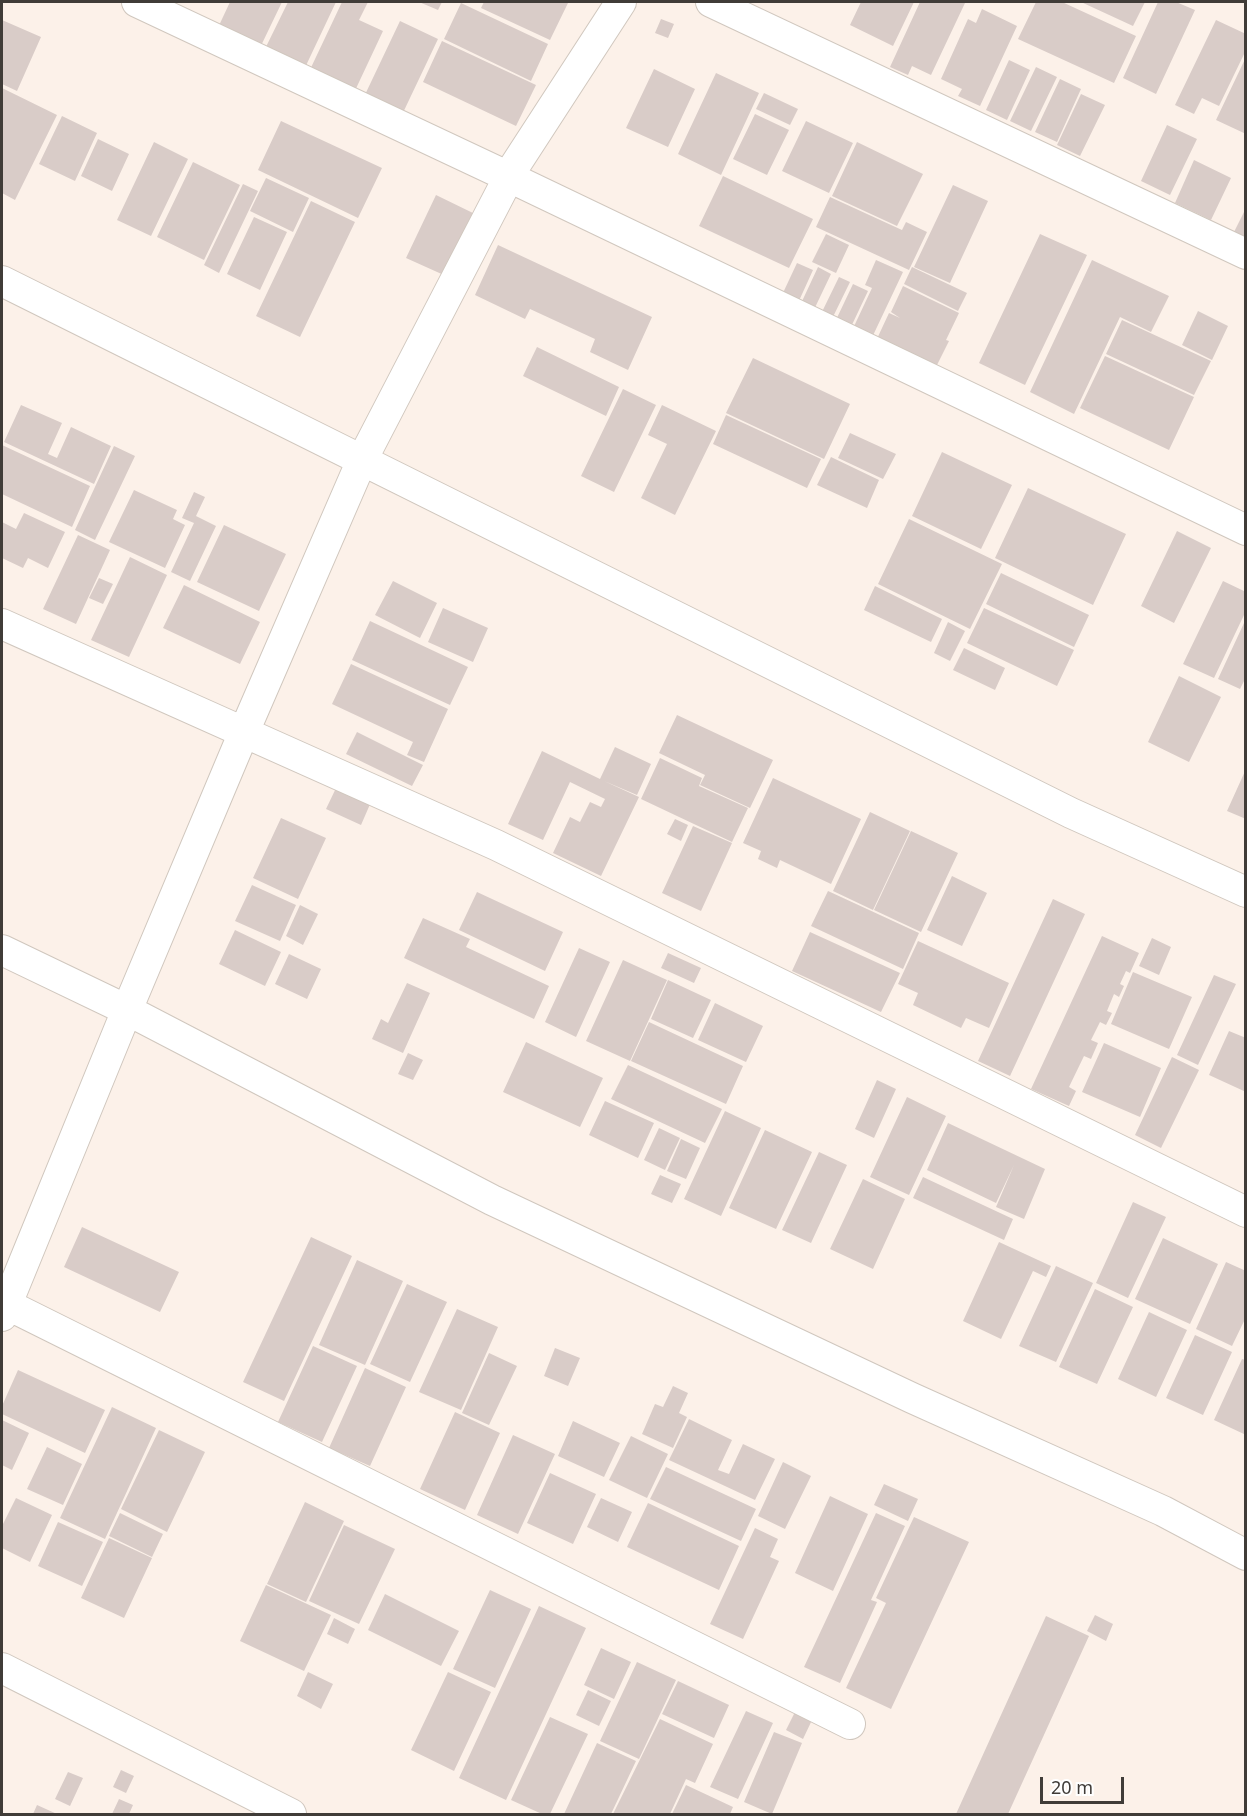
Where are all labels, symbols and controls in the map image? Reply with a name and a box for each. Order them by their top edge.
scale bar [1043,1765,1127,1803]
text: 20 m [1051,1775,1093,1799]

